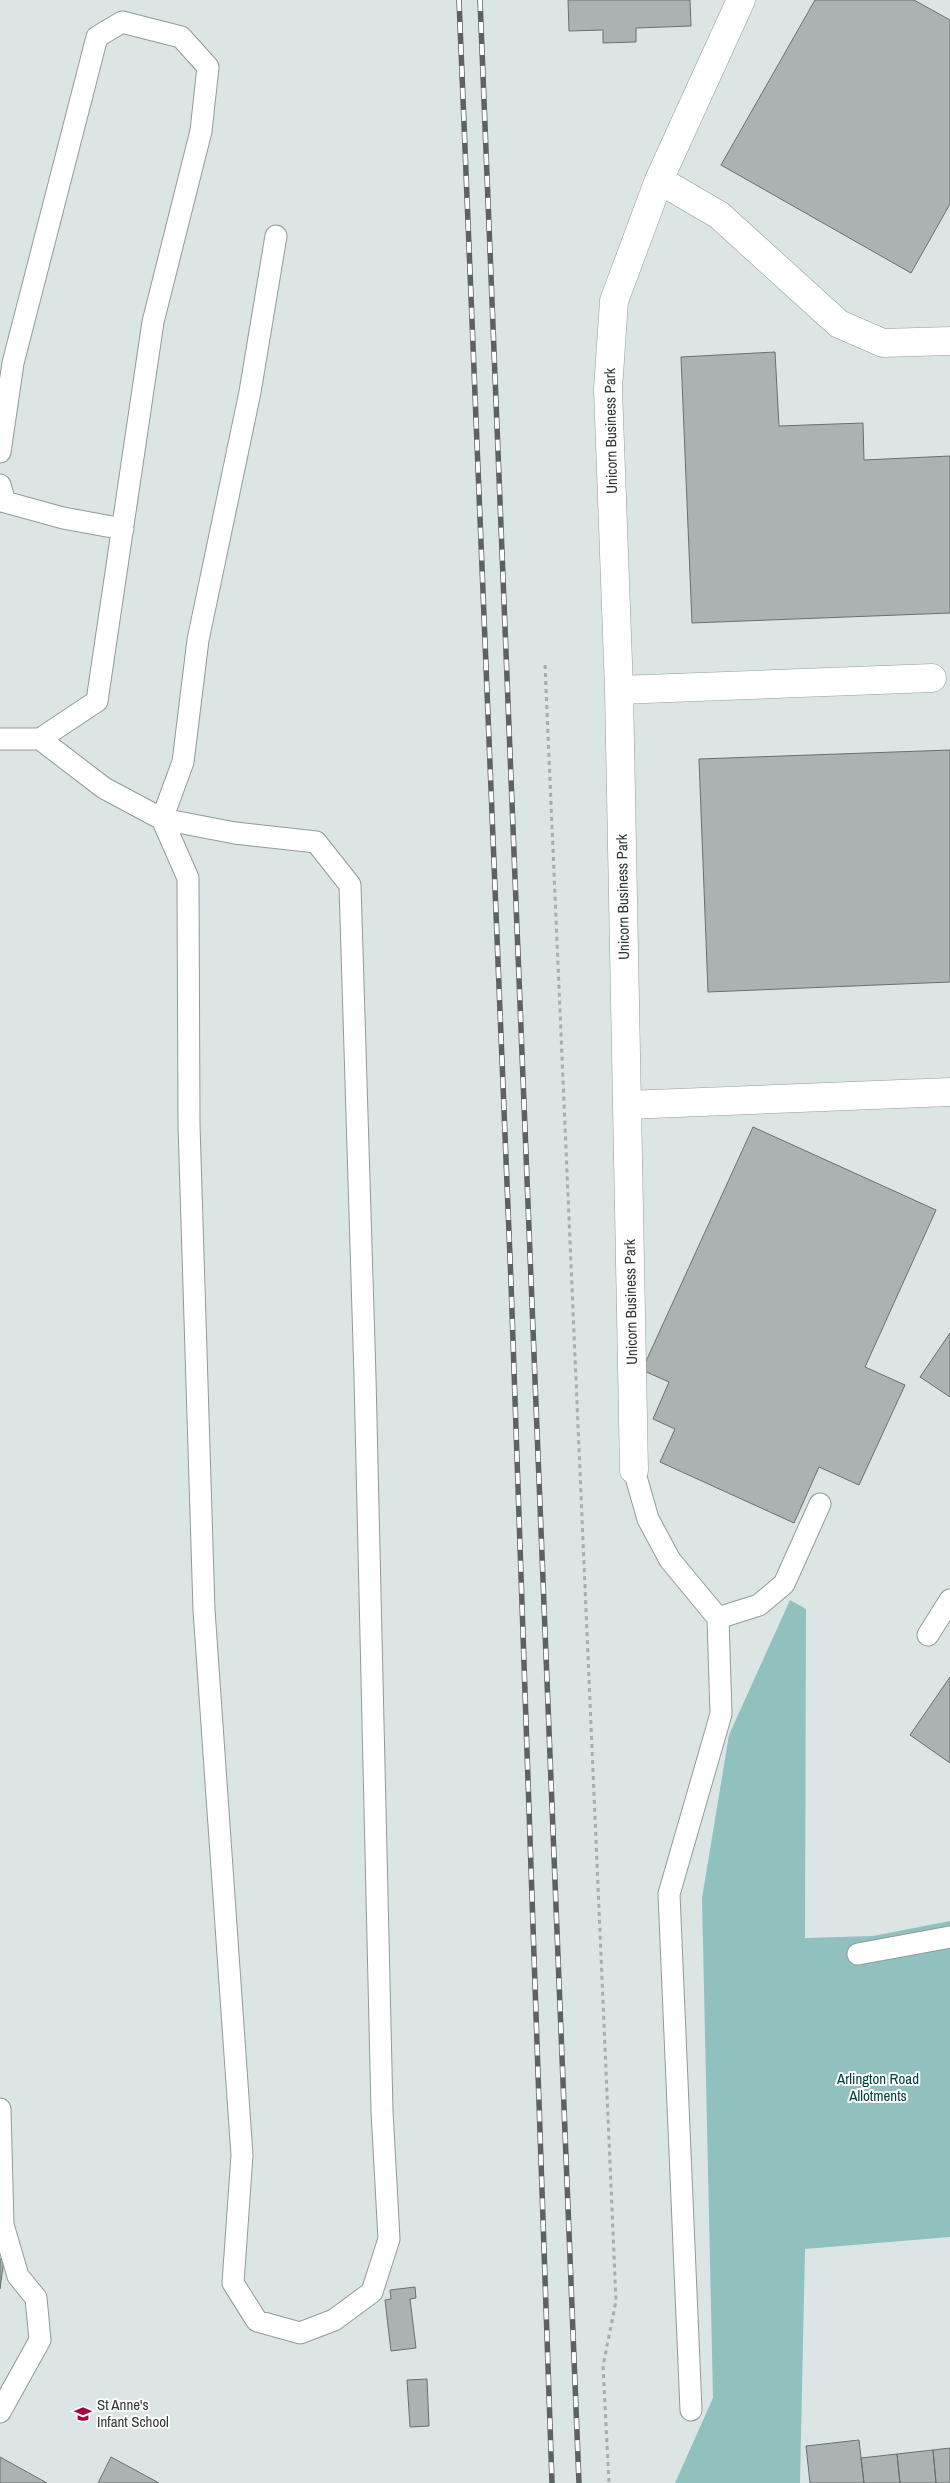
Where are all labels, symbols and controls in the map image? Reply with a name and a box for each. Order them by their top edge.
street label: Unicorn Business Park [599,367,622,494]
street label: Unicorn Business Park [611,833,634,960]
street label: Unicorn Business Park [619,1238,642,1365]
park label: Arlington Road Allotments [836,2068,919,2106]
place label: St Anne's Infant School [97,2394,169,2432]
school or university icon: St Anne's Infant School [73,2404,93,2424]

